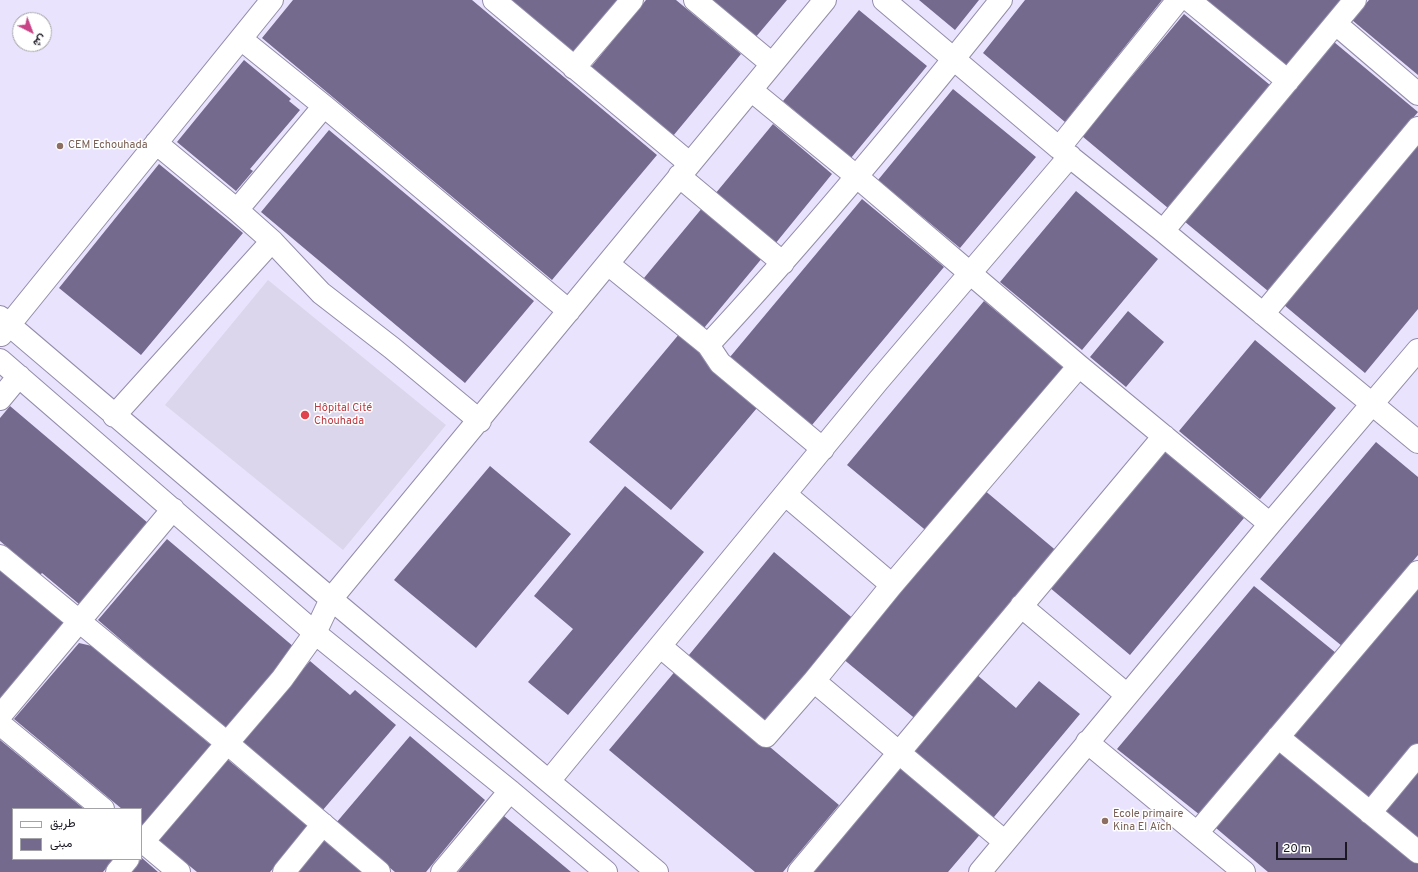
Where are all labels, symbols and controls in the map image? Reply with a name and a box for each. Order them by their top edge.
north arrow [12,12,52,52]
text: ش [30,31,49,50]
place label: CEM Echouhada [68,139,148,153]
marker: CEM Echouhada [55,141,65,151]
place label: Hôpital Cité Chouhada [314,402,372,428]
marker: Hôpital Cité Chouhada [299,409,311,421]
legend [12,808,142,860]
place label: Ecole primaire Kina El Aïch [1113,808,1183,834]
text: طريق [50,816,75,832]
marker: Ecole primaire Kina El Aïch [1100,816,1110,826]
scale bar [1278,834,1349,860]
text: مبنى [50,836,72,852]
text: 20 m [1283,841,1311,857]

